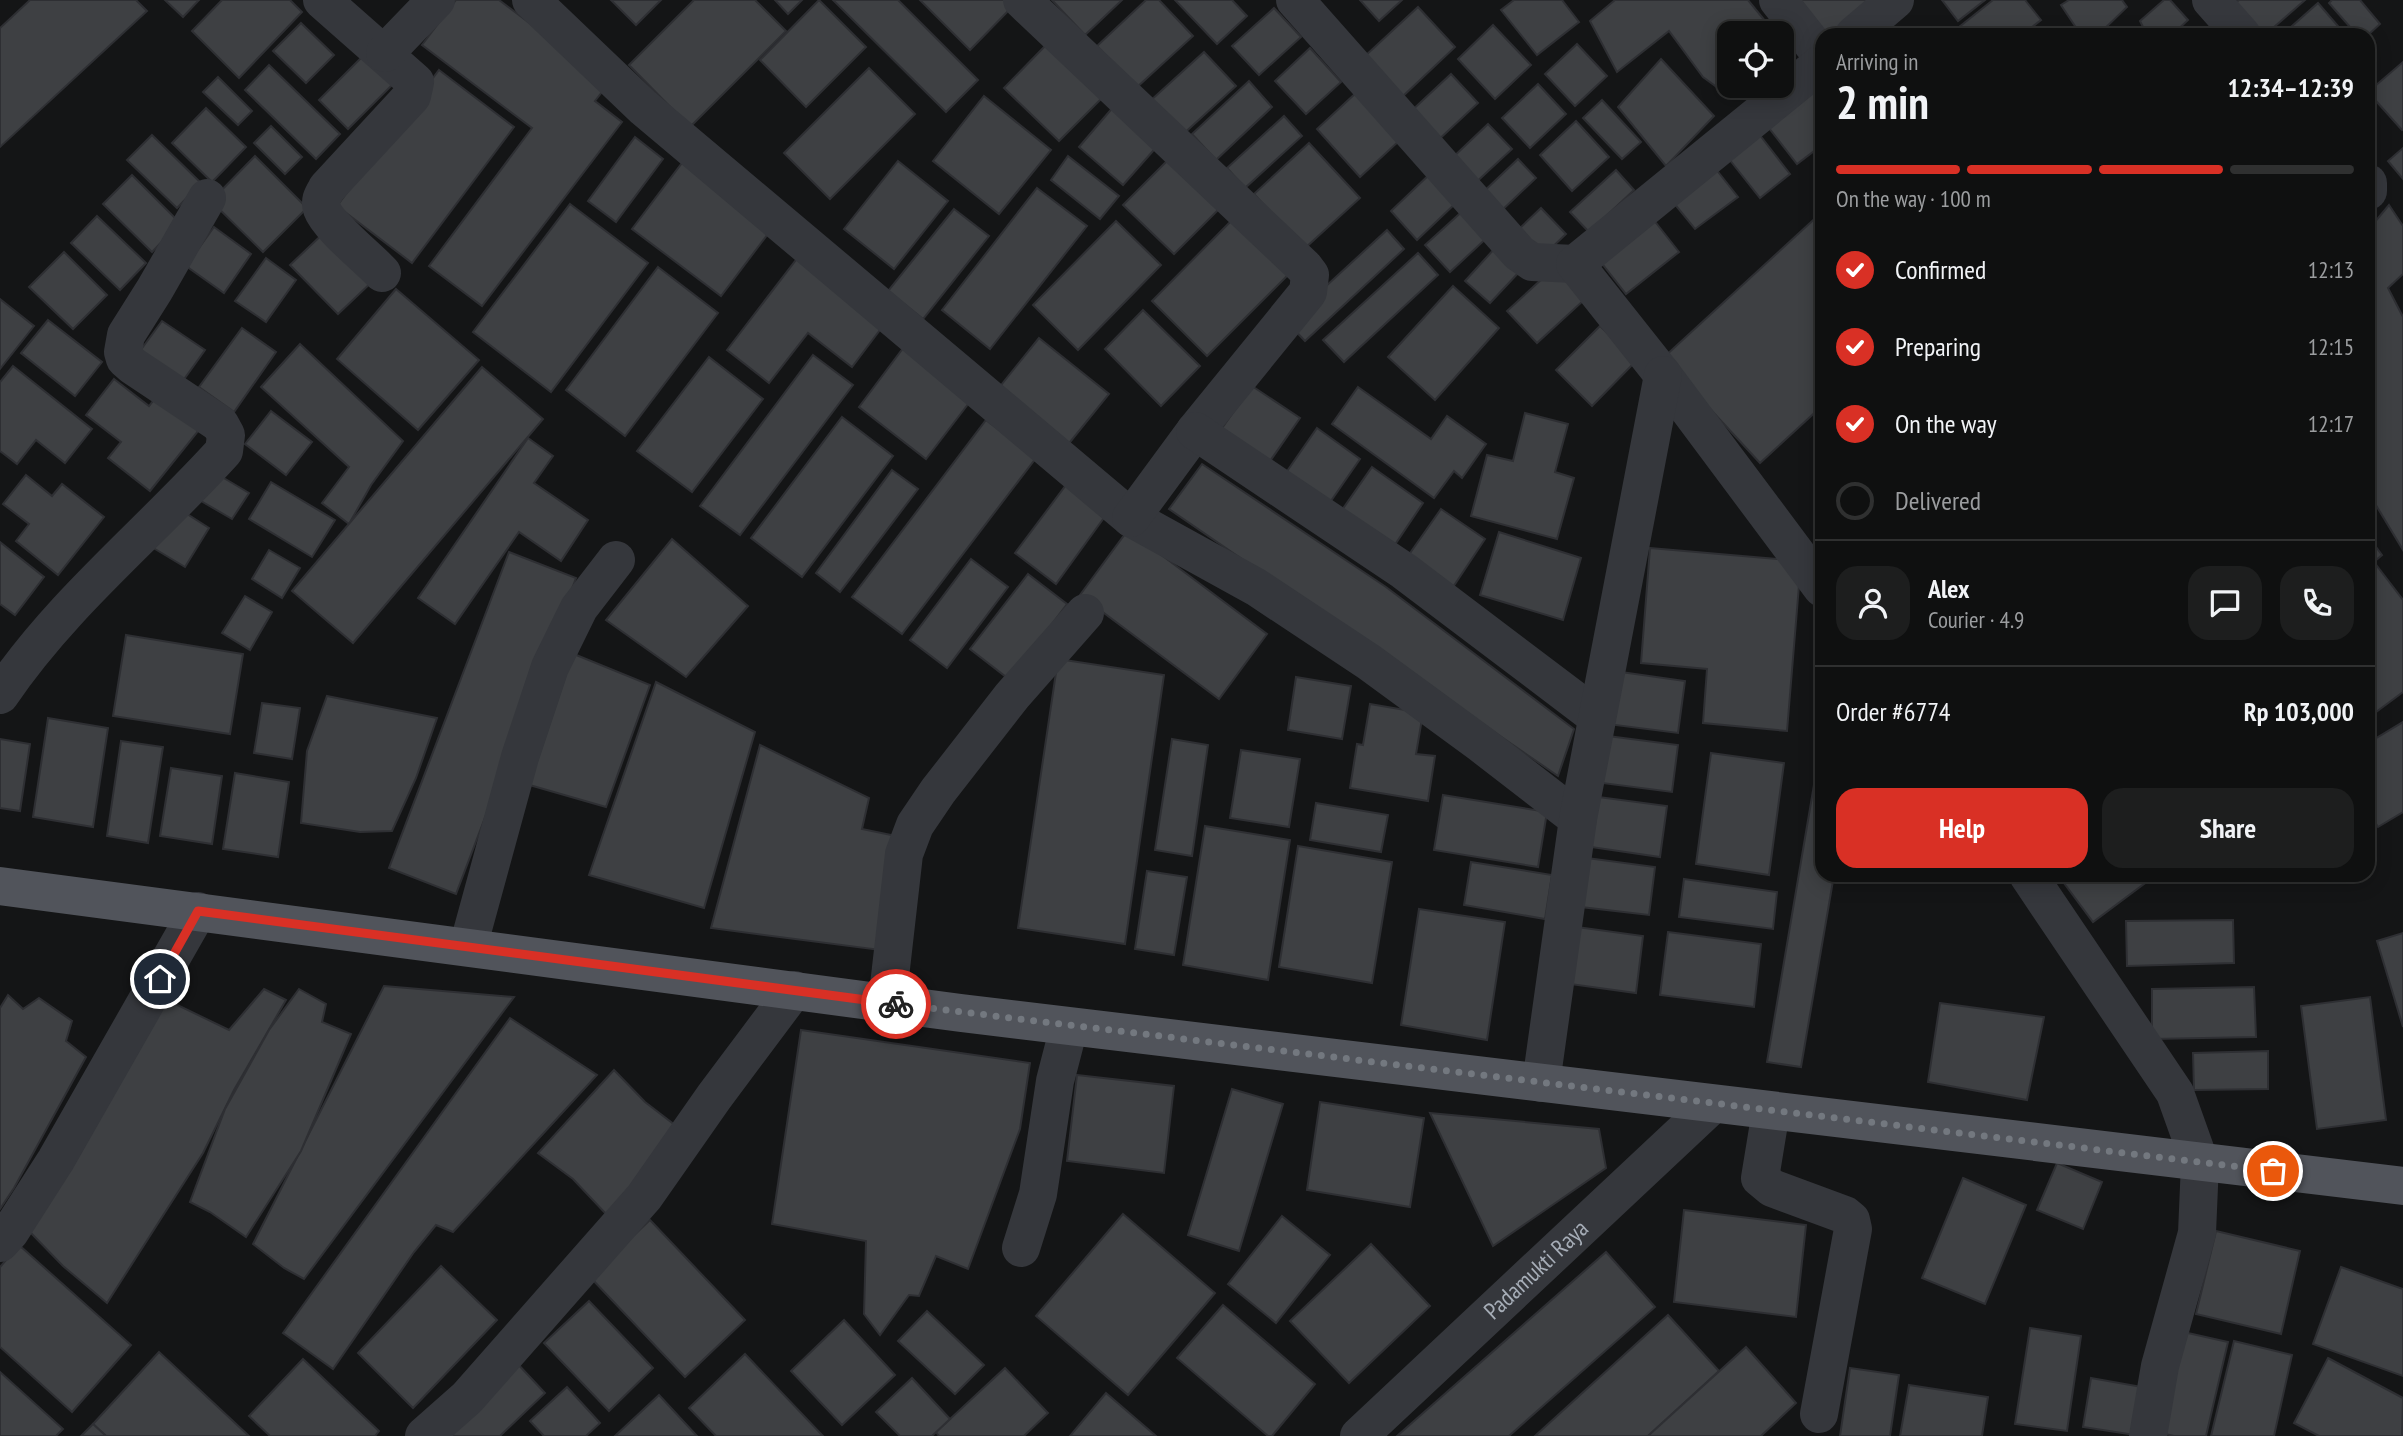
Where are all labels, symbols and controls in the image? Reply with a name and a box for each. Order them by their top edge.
map controls [1717,21,1794,98]
button: locate [1717,21,1794,98]
text: Arriving in [1836,47,1918,76]
text: 12:34–12:39 [2227,71,2354,104]
text: 2 min [1836,72,1929,132]
text: On the way · 100 m [1836,184,1991,213]
icon: check [1836,251,1874,289]
text: Confirmed [1895,253,1986,286]
text: 12:13 [2308,255,2354,284]
icon: check [1836,328,1874,366]
text: Preparing [1895,330,1981,363]
text: 12:15 [2308,332,2354,361]
icon: check [1836,405,1874,443]
text: On the way [1895,407,1997,440]
text: 12:17 [2308,409,2354,438]
text: Delivered [1895,484,1981,517]
button: person [1836,566,1910,640]
button: chat [2188,566,2262,640]
button: phone [2280,566,2354,640]
text: Alex [1928,572,1969,605]
text: Courier · 4.9 [1928,605,2024,634]
text: Order #6774 [1836,695,1951,728]
text: Rp 103,000 [2244,695,2354,728]
button: Help [1836,788,2088,868]
button: Share [2102,788,2354,868]
pin [130,949,190,1009]
icon: home [141,960,179,998]
courier [861,969,931,1039]
icon: bike [877,985,915,1023]
pin [2243,1141,2303,1201]
icon: bag [2254,1152,2292,1190]
street label: Padamukti Raya [1477,1213,1595,1326]

